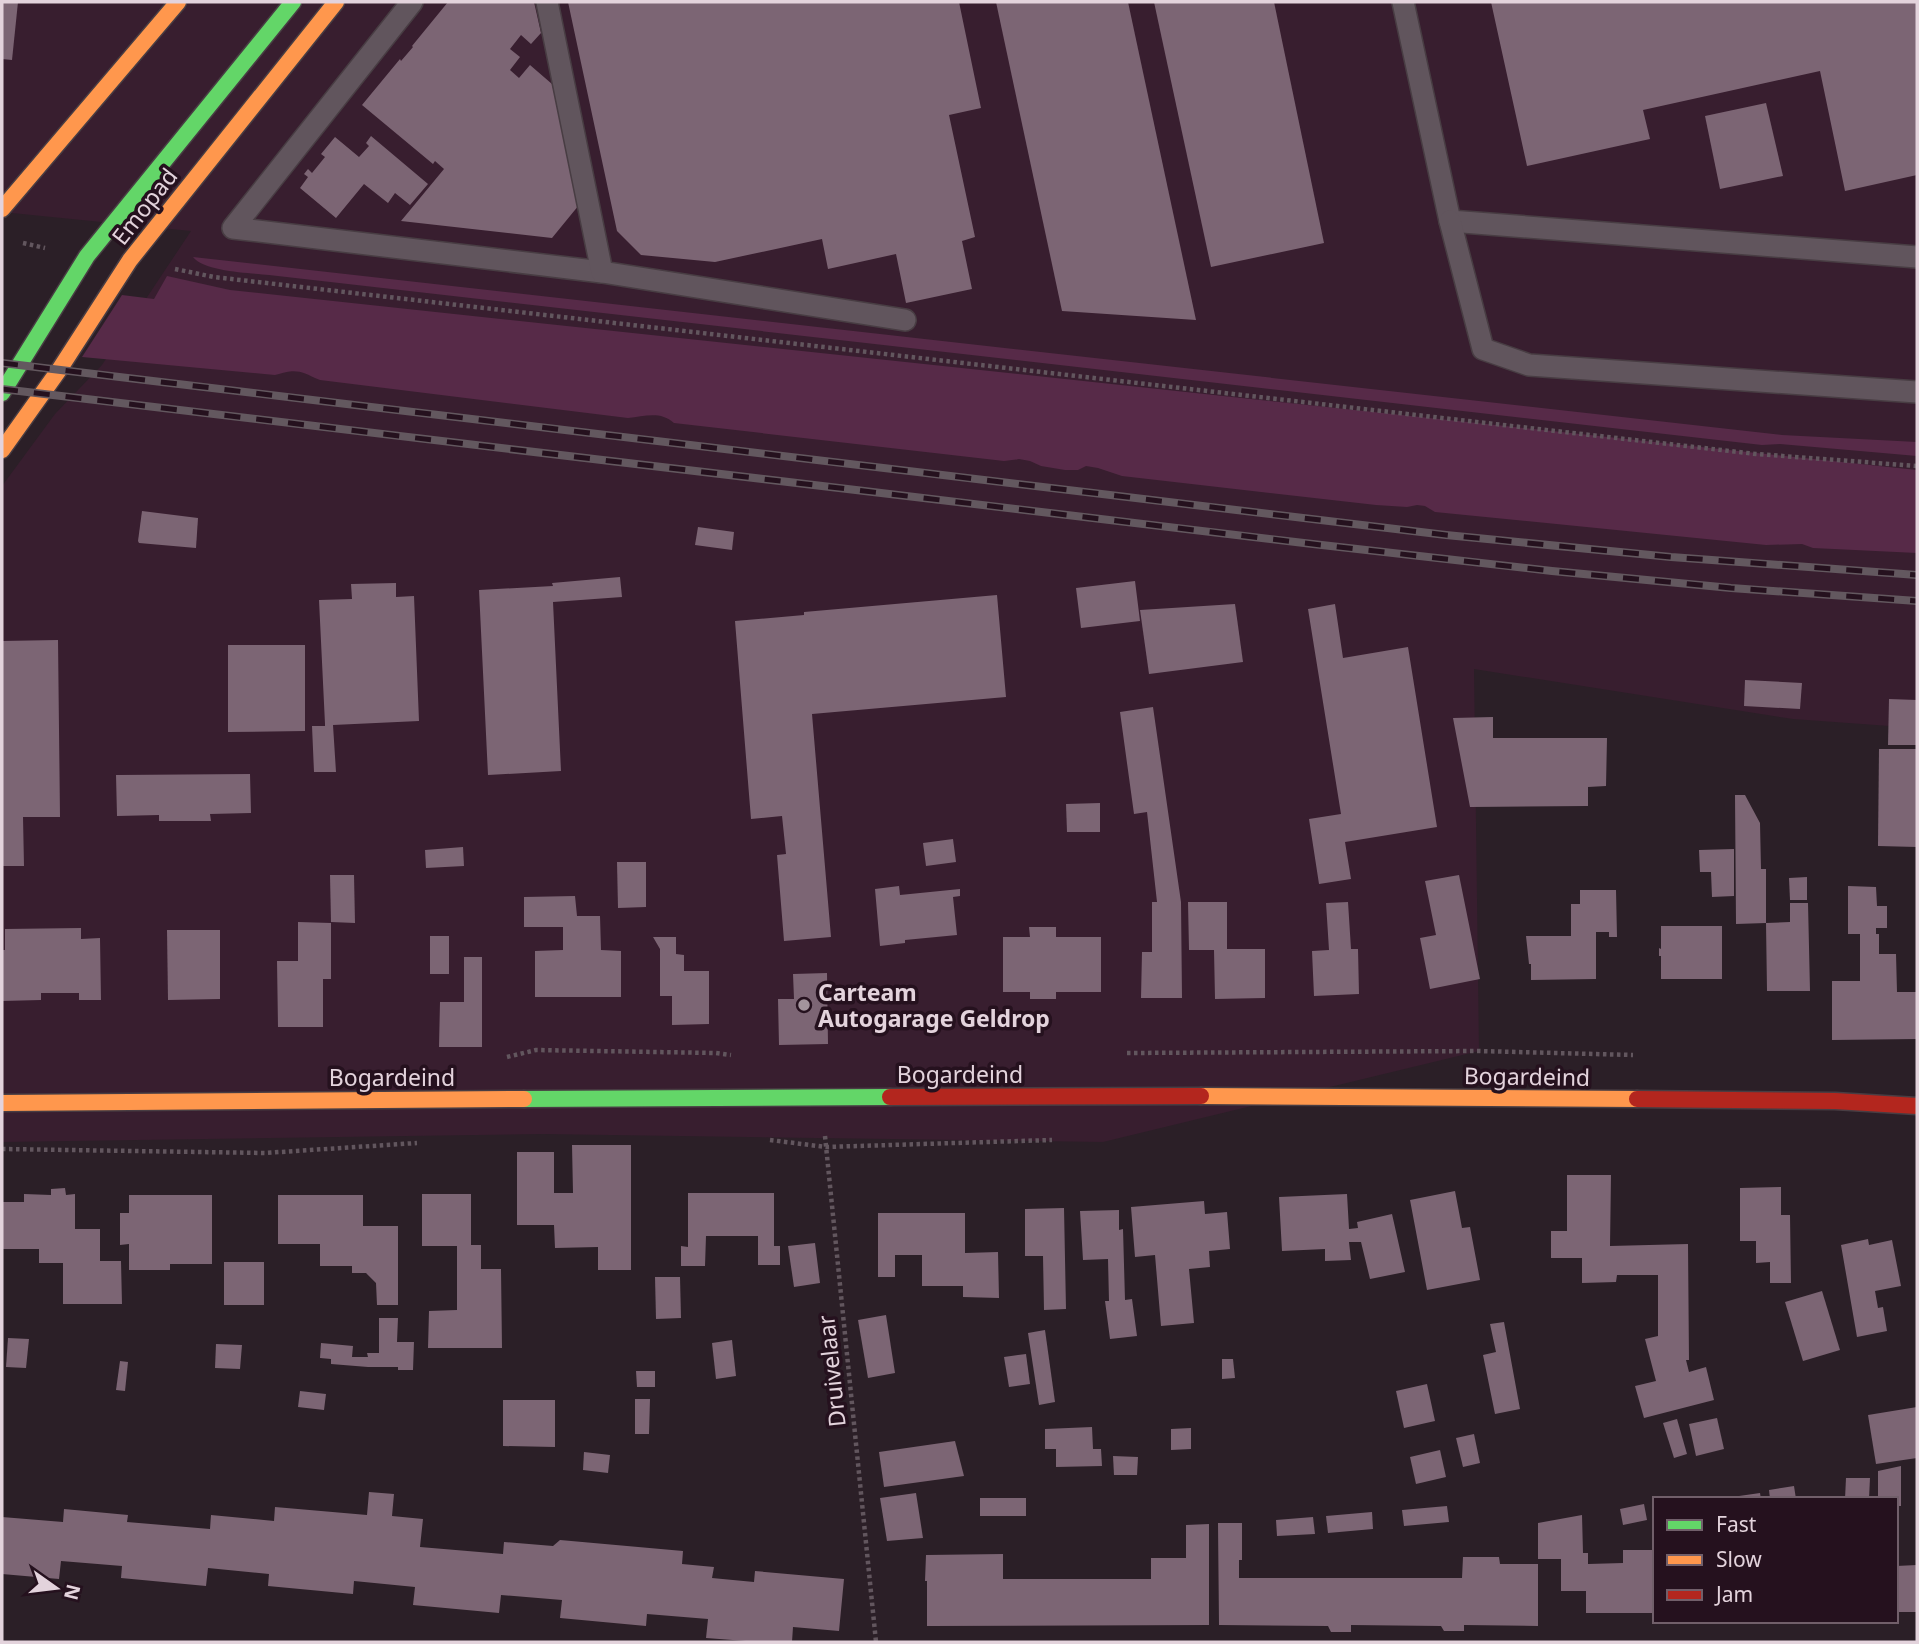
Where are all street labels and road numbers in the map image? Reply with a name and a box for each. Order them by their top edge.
street label: Emopad [104,161,184,251]
street label: Bogardeind [897,1058,1023,1090]
street label: Bogardeind [1464,1059,1590,1093]
street label: Bogardeind [329,1061,455,1093]
street label: Druivelaar [809,1313,853,1429]

